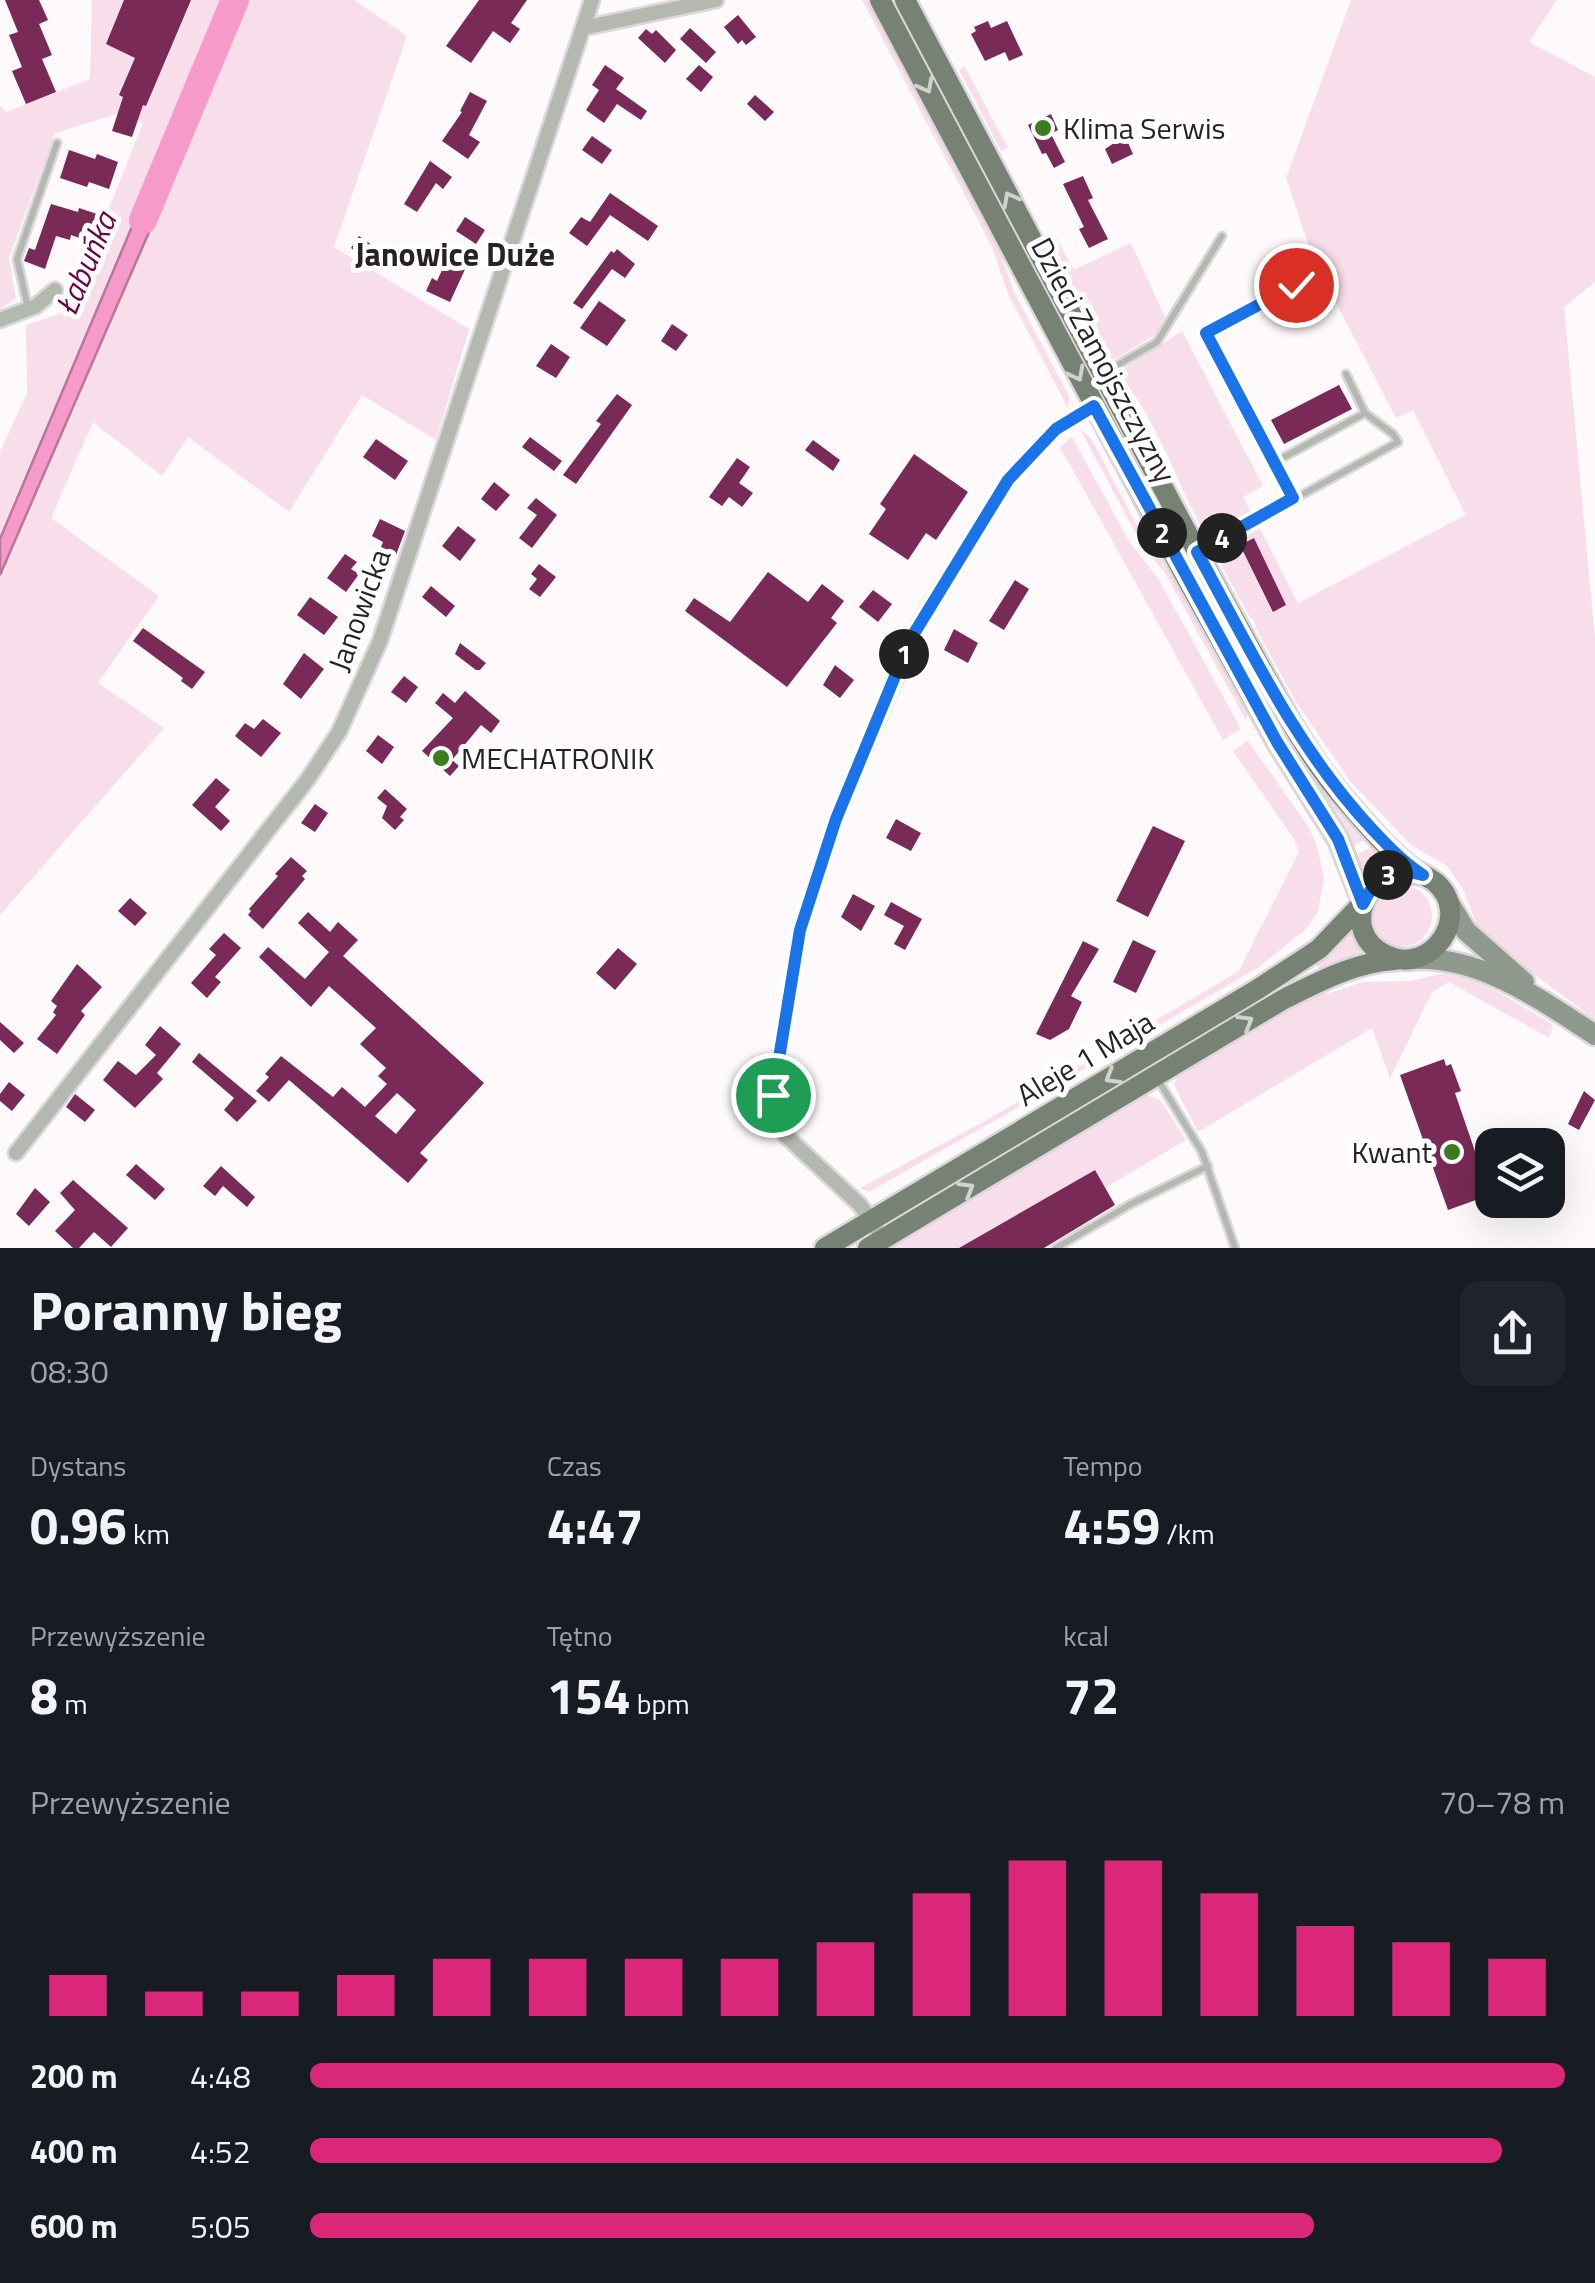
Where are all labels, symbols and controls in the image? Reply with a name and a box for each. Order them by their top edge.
one-way arrow [913,76,933,94]
place label: Klima Serwis [1063,105,1225,151]
marker: Klima Serwis [1032,117,1054,139]
one-way arrow [1003,191,1022,209]
water label: Łabuńka [42,202,129,322]
street label: Dzieci Zamojszczyzny [1020,229,1188,491]
district label: Janowice Duże [355,230,555,278]
pin [1254,243,1339,328]
icon: check [1269,258,1324,313]
one-way arrow [1065,363,1084,381]
pin: 2 [1137,508,1187,558]
text: 2 [1154,511,1170,554]
pin: 4 [1197,513,1247,563]
text: 4 [1214,516,1230,559]
street label: Janowicka [316,542,402,678]
pin: 1 [879,629,929,679]
text: 1 [896,632,912,675]
place label: MECHATRONIK [461,735,654,781]
marker: MECHATRONIK [430,747,452,769]
pin: 3 [1363,850,1413,900]
text: 3 [1380,853,1396,896]
street label: Aleje 1 Maja [1007,999,1163,1117]
one-way arrow [1235,1015,1253,1034]
pin [731,1053,816,1138]
one-way arrow [1105,1065,1123,1084]
icon: arrive [746,1068,801,1123]
map controls [1475,1128,1565,1218]
button: layers [1475,1128,1565,1218]
place label: Kwant [1351,1129,1432,1175]
marker: Kwant [1441,1141,1463,1163]
one-way arrow [956,1182,974,1201]
text: Poranny bieg [30,1268,342,1351]
button: share [1460,1281,1565,1386]
text: 08:30 [30,1347,109,1395]
text: Dystans [30,1444,126,1487]
text: Czas [547,1444,602,1487]
text: Tempo [1063,1444,1143,1487]
text: 0.96 [30,1487,127,1563]
text: 4:47 [547,1487,643,1563]
text: 4:59 [1063,1487,1160,1563]
text: km [127,1512,170,1555]
text: /km [1160,1512,1215,1555]
text: Przewyższenie [30,1614,206,1657]
text: Tętno [547,1614,613,1657]
text: kcal [1063,1614,1109,1657]
text: 8 [30,1657,58,1733]
text: 154 [547,1657,631,1733]
text: 72 [1063,1657,1119,1733]
text: m [58,1682,88,1725]
text: bpm [631,1682,690,1725]
text: Przewyższenie [30,1778,231,1826]
text: 70–78 m [1439,1778,1565,1826]
text: 200 m [30,2052,118,2100]
text: 4:48 [190,2052,251,2100]
text: 400 m [30,2127,118,2175]
text: 4:52 [190,2127,251,2175]
text: 600 m [30,2202,118,2250]
text: 5:05 [190,2202,251,2250]

